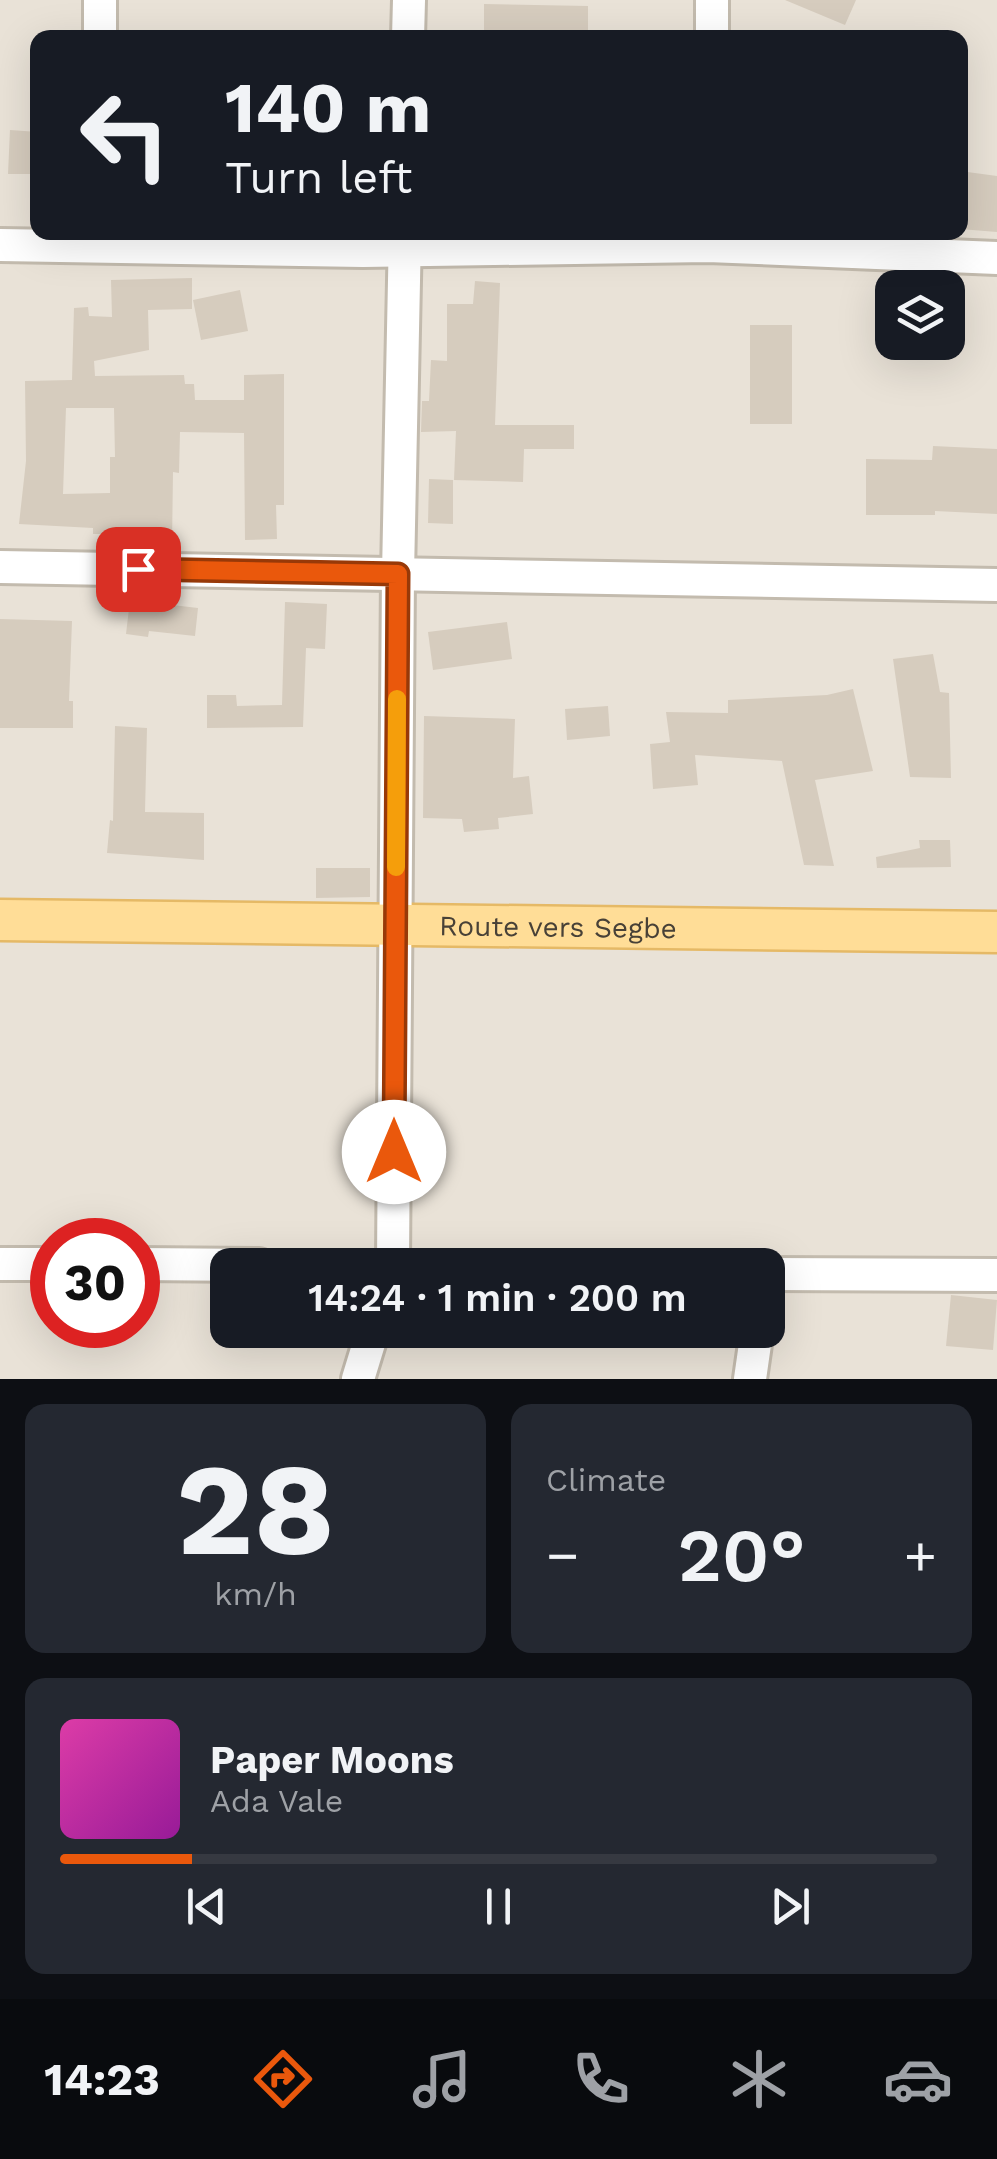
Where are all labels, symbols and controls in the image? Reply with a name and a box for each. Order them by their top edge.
text: 140 m [225,67,431,149]
icon: left [60,70,190,200]
text: Turn left [225,151,412,204]
map controls [875,270,965,360]
button: layers [875,270,965,360]
pin [96,527,181,612]
icon: arrive [111,542,166,597]
street label: Route vers Segbe [439,909,677,945]
position arrow [342,1100,446,1204]
speed limit sign: 30 [30,1218,160,1348]
text: 14:24 · 1 min · 200 m [308,1276,687,1320]
text: 28 [176,1433,335,1586]
text: Climate [546,1461,666,1499]
text: 20° [677,1511,806,1599]
text: − [546,1523,579,1587]
text: + [904,1523,937,1587]
text: km/h [214,1575,297,1613]
text: Paper Moons [210,1738,454,1782]
text: Ada Vale [210,1782,343,1820]
icon: previous [179,1879,234,1934]
icon: pause [471,1879,526,1934]
icon: next [763,1879,818,1934]
icon: directions [248,2044,318,2114]
icon: music [407,2044,477,2114]
icon: phone [566,2044,636,2114]
icon: climate [724,2044,794,2114]
icon: car [883,2044,953,2114]
text: 14:23 [44,2053,160,2106]

